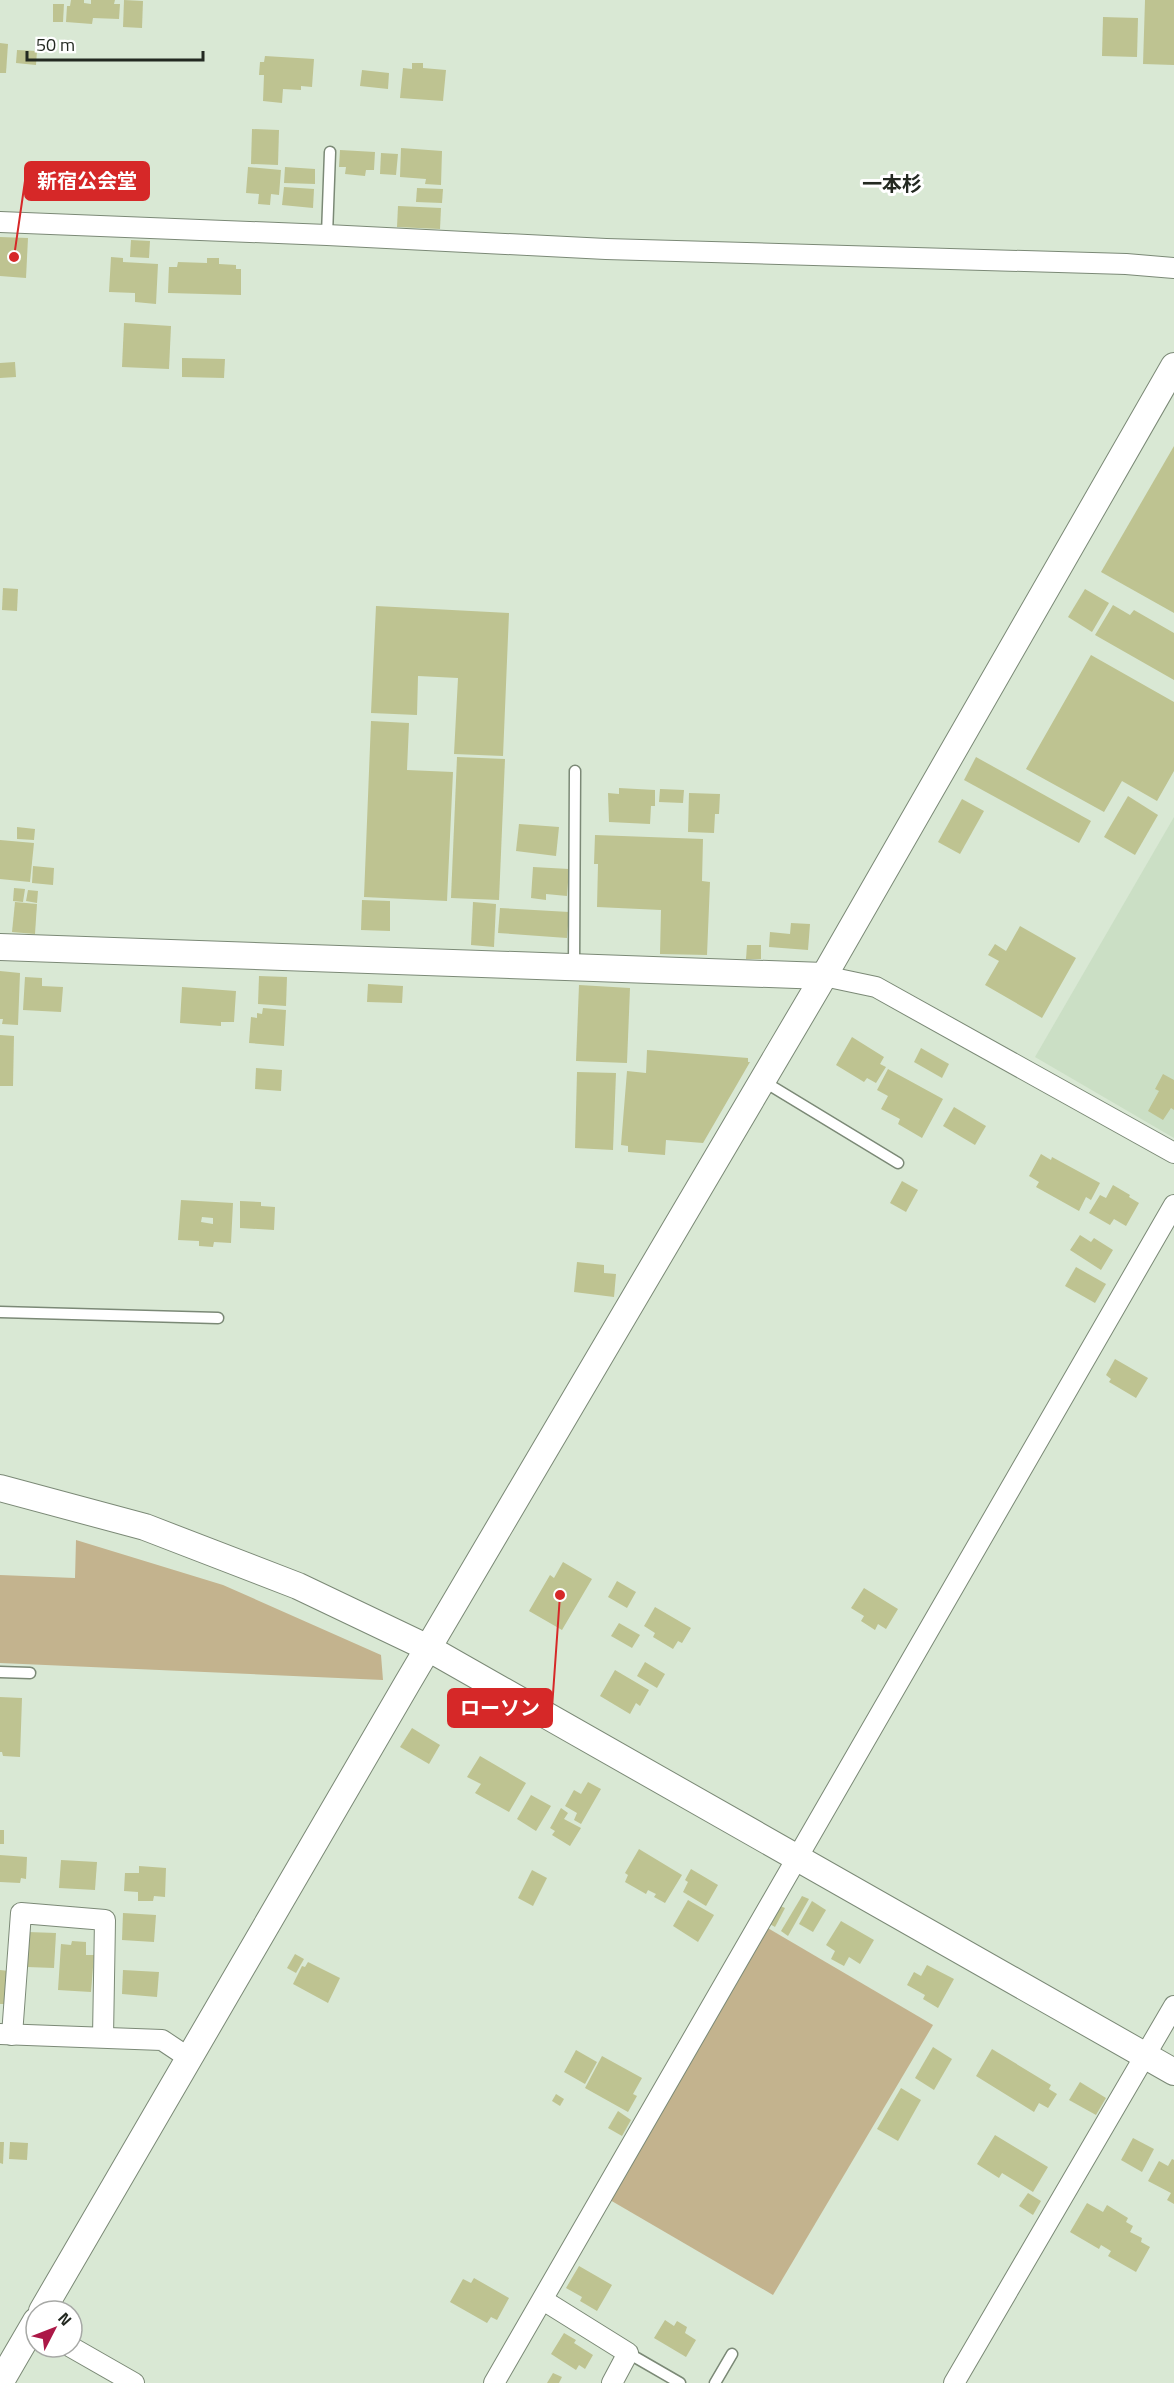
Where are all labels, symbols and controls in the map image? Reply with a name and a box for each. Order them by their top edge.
scale bar [27,24,202,62]
text: 50 m [36,31,75,58]
callout: 新宿公会堂 [25,162,149,200]
text: 新宿公会堂 [37,165,137,196]
district label: 一本杉 [862,168,922,199]
callout: ローソン [448,1689,552,1727]
text: ローソン [460,1692,540,1723]
north arrow [24,2299,84,2359]
text: N [53,2307,78,2331]

